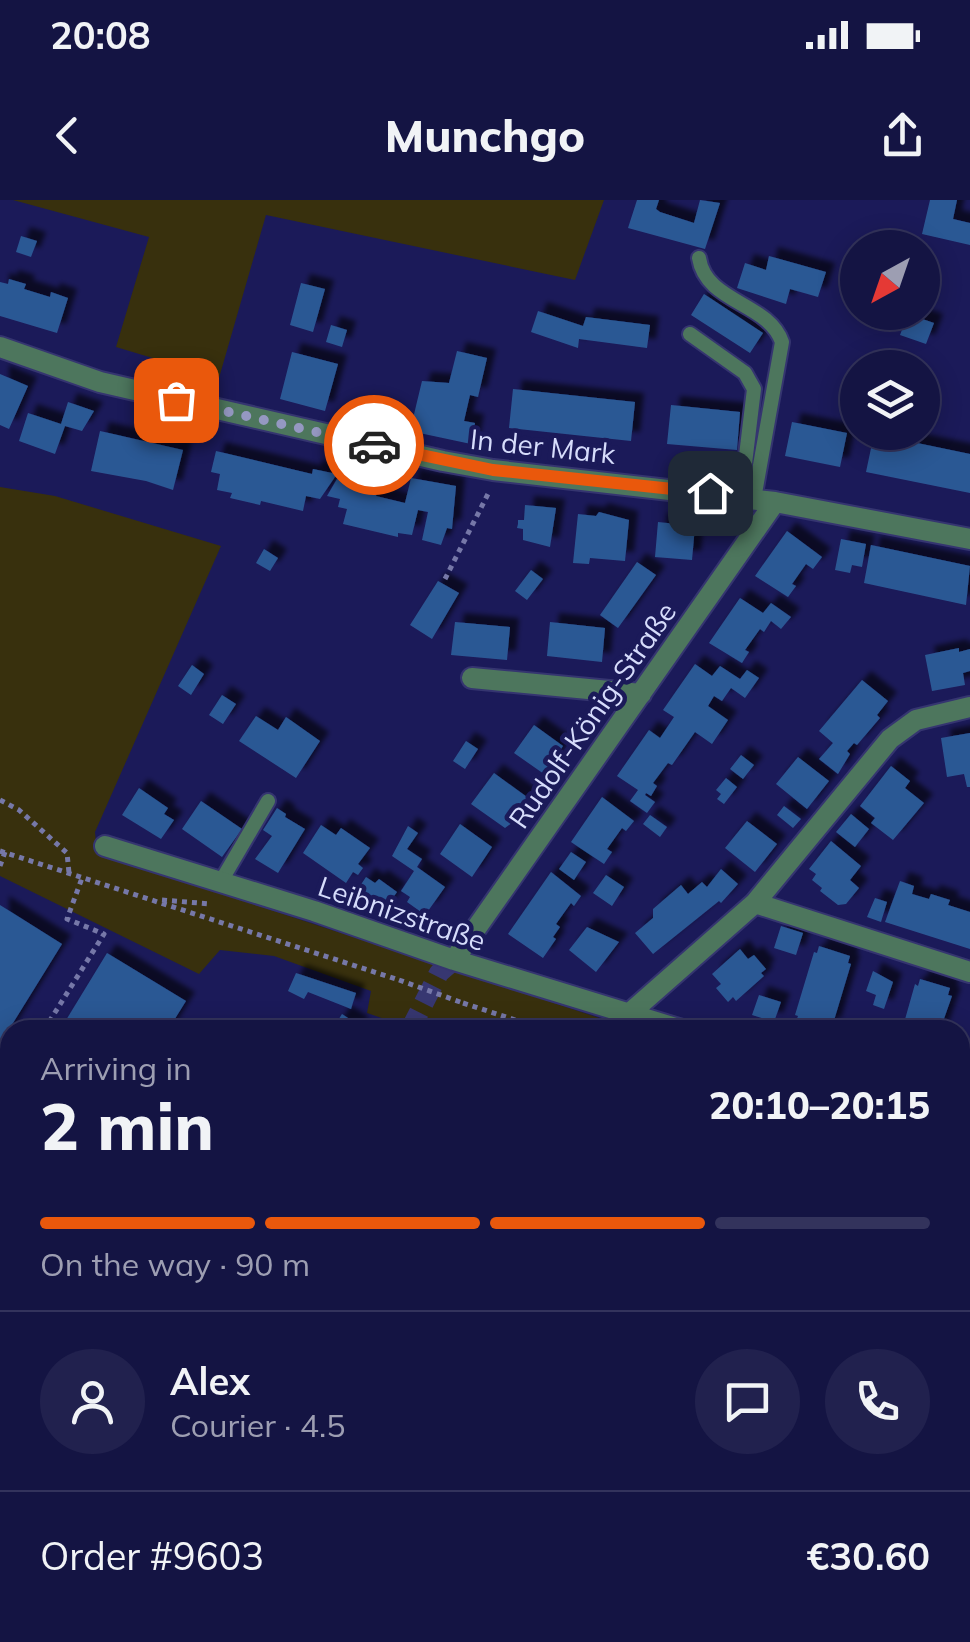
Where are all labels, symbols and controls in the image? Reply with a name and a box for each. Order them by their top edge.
text: 20:08 [50,11,151,59]
text: Munchgo [385,107,585,163]
icon: back [40,108,95,163]
icon: share [875,108,930,163]
north arrow [840,230,940,330]
map controls [840,230,940,450]
button: layers [840,350,940,450]
pin [134,358,219,443]
icon: bag [149,373,204,428]
courier [324,395,424,495]
icon: car [347,418,402,473]
street label: In der Mark [469,421,618,471]
pin [668,451,753,536]
icon: home [683,466,738,521]
street label: Rudolf-König-Straße [501,595,683,835]
street label: Leibnizstraße [314,868,490,958]
text: Arriving in [40,1048,192,1088]
text: 20:10–20:15 [709,1081,930,1129]
text: 2 min [40,1085,214,1166]
text: On the way · 90 m [40,1244,310,1284]
button: person [40,1349,145,1454]
button: chat [695,1349,800,1454]
button: phone [825,1349,930,1454]
text: Alex [170,1357,250,1405]
text: Courier · 4.5 [170,1405,346,1445]
text: Order #9603 [40,1532,264,1580]
text: €30.60 [807,1532,930,1580]

